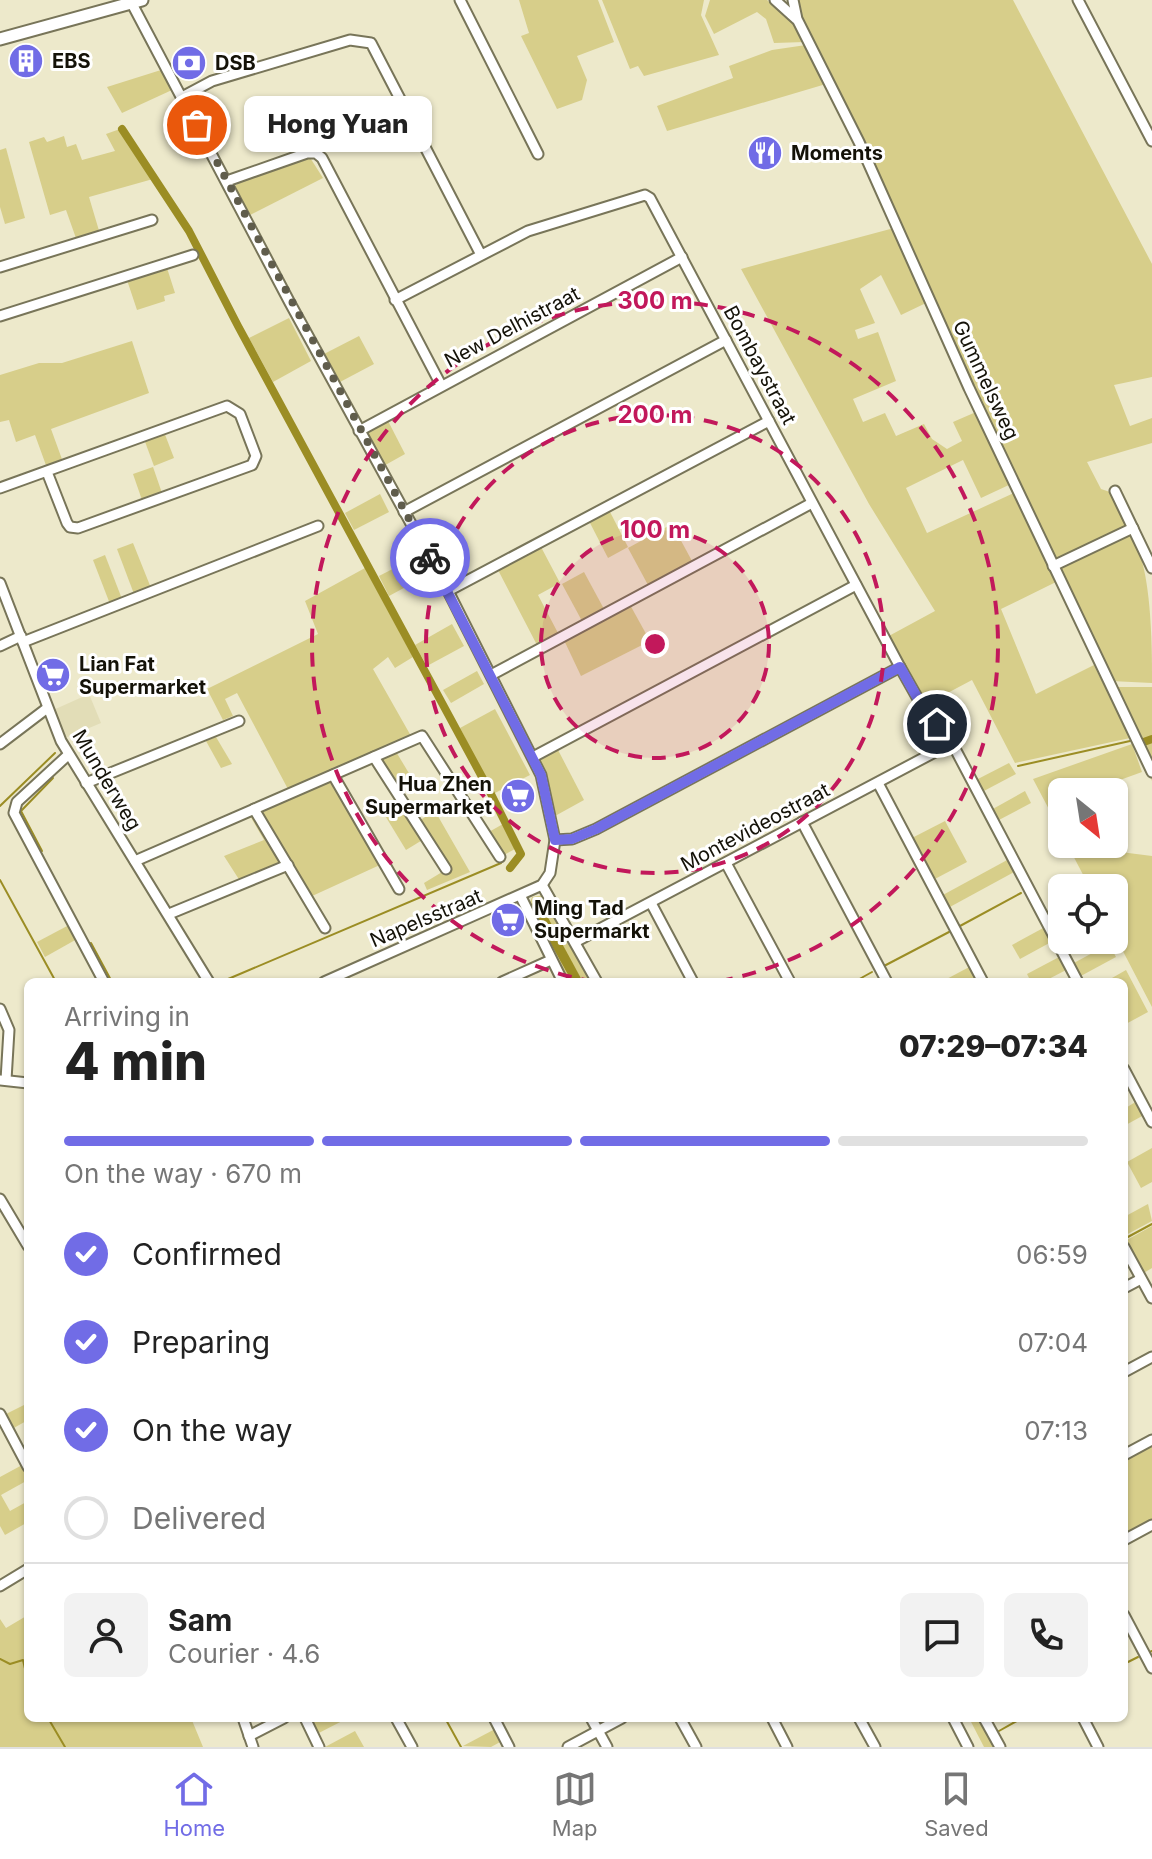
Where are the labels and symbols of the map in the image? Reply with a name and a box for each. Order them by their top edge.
building icon: EBS [7,42,45,80]
bank icon: DSB [170,44,208,82]
place label: EBS [52,49,90,73]
place label: DSB [215,51,256,75]
pin [163,91,231,159]
callout: Hong Yuan [245,97,433,153]
restaurant icon: Moments [746,134,784,172]
place label: Moments [791,141,883,165]
street label: New Delhistraat [440,281,584,373]
text: 300 m [617,286,693,315]
street label: Bombaystraat [719,302,802,429]
street label: Gummelsweg [948,317,1024,443]
text: 200 m [617,400,693,429]
text: 100 m [620,515,690,544]
courier [390,518,470,598]
centre of rings [641,630,669,658]
place label: Lian Fat Supermarket [79,652,206,699]
supermarket icon: Lian Fat Supermarket [34,656,72,694]
pin [903,690,971,758]
street label: Munderweg [68,725,146,835]
place label: Hua Zhen Supermarket [365,772,492,819]
supermarket icon: Hua Zhen Supermarket [499,777,537,815]
street label: Montevideostraat [676,777,834,876]
north arrow [1048,778,1128,858]
street label: Napelsstraat [366,883,486,952]
place label: Ming Tad Supermarkt [534,896,650,943]
supermarket icon: Ming Tad Supermarkt [489,901,527,939]

